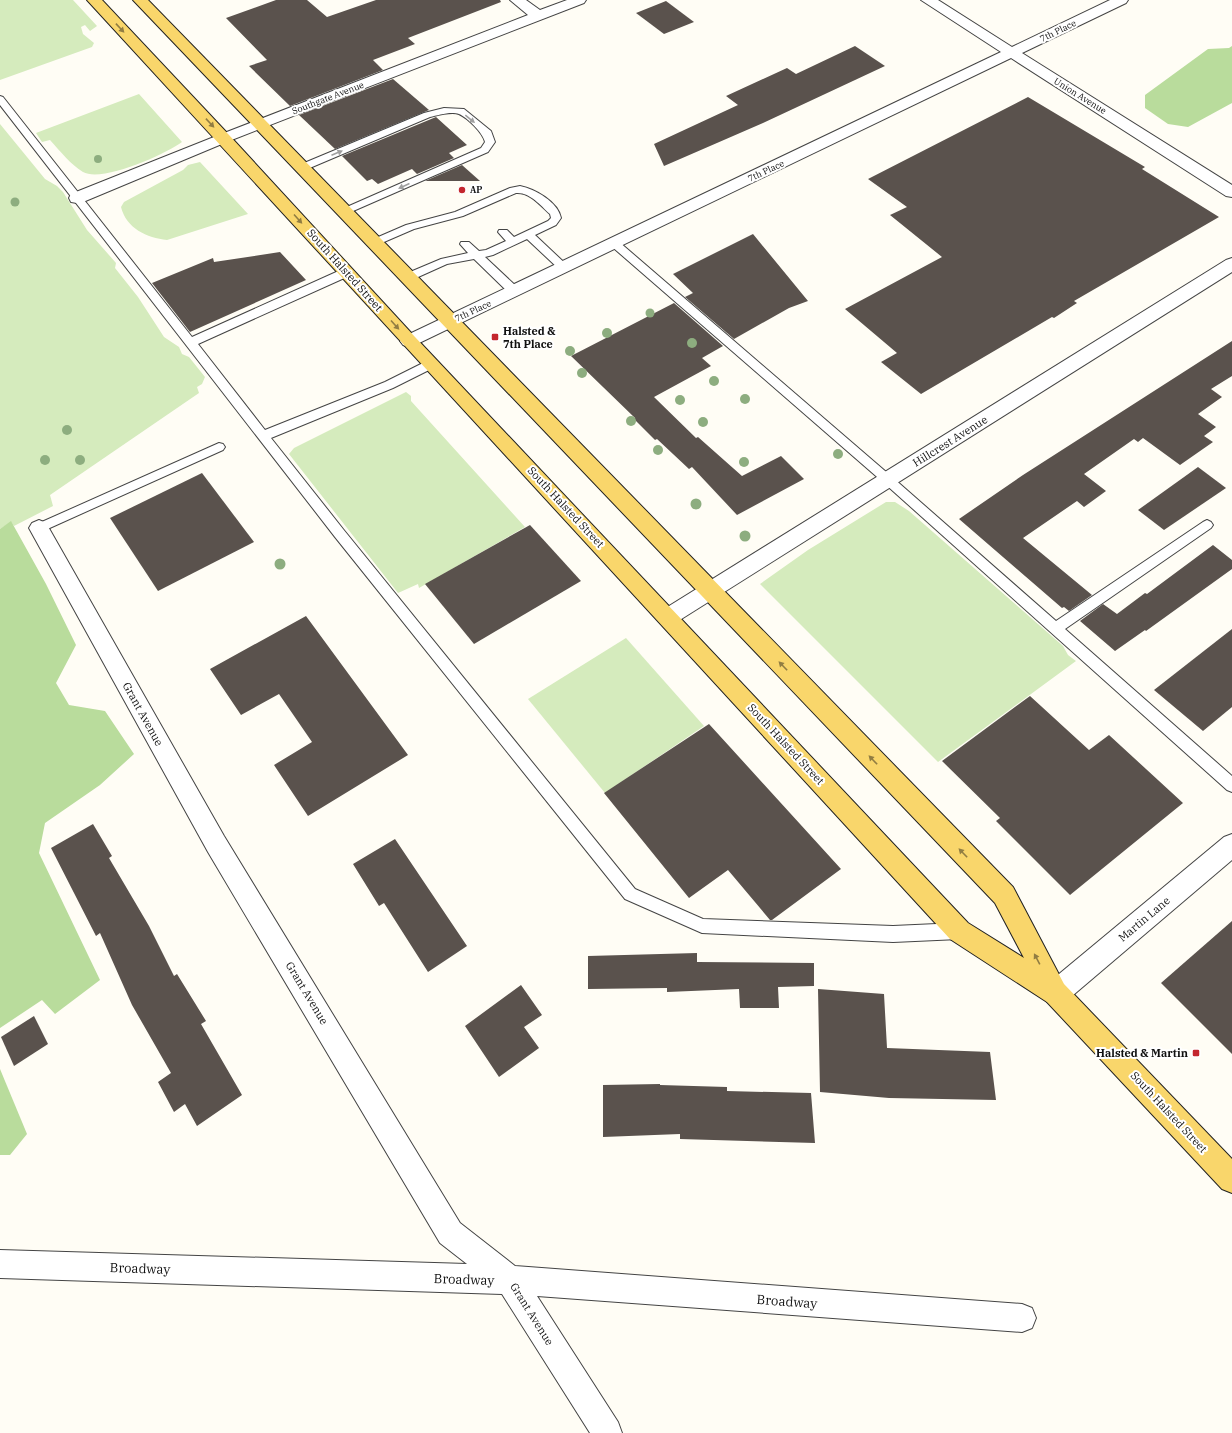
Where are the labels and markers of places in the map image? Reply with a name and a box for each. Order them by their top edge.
place label: AP [470,184,482,195]
marker: AP [457,185,467,195]
place label: Halsted & 7th Place [503,324,555,351]
marker: Halsted & 7th Place [490,332,500,342]
place label: Halsted & Martin [1096,1046,1188,1060]
marker: Halsted & Martin [1191,1048,1201,1058]

